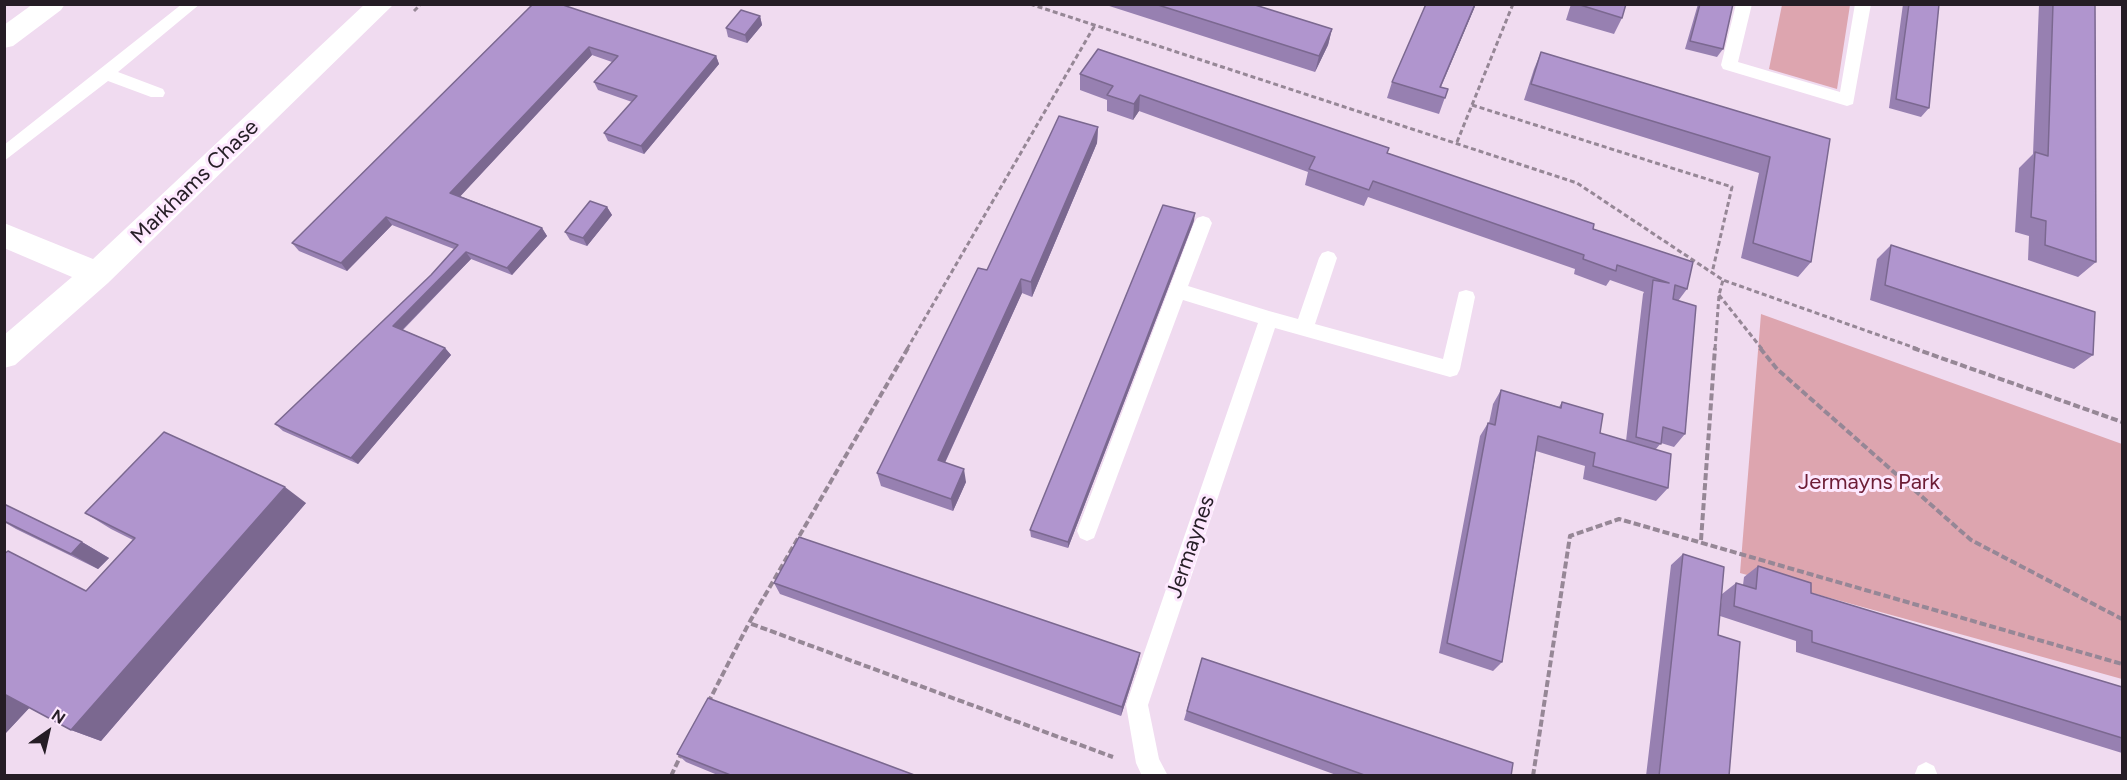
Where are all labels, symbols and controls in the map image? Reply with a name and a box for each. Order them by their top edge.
street label: Markhams Chase [126,114,264,250]
park label: Jermayns Park [1798,470,1940,496]
street label: Jermaynes [1161,492,1221,602]
north arrow [18,702,78,762]
text: N [48,705,69,728]

